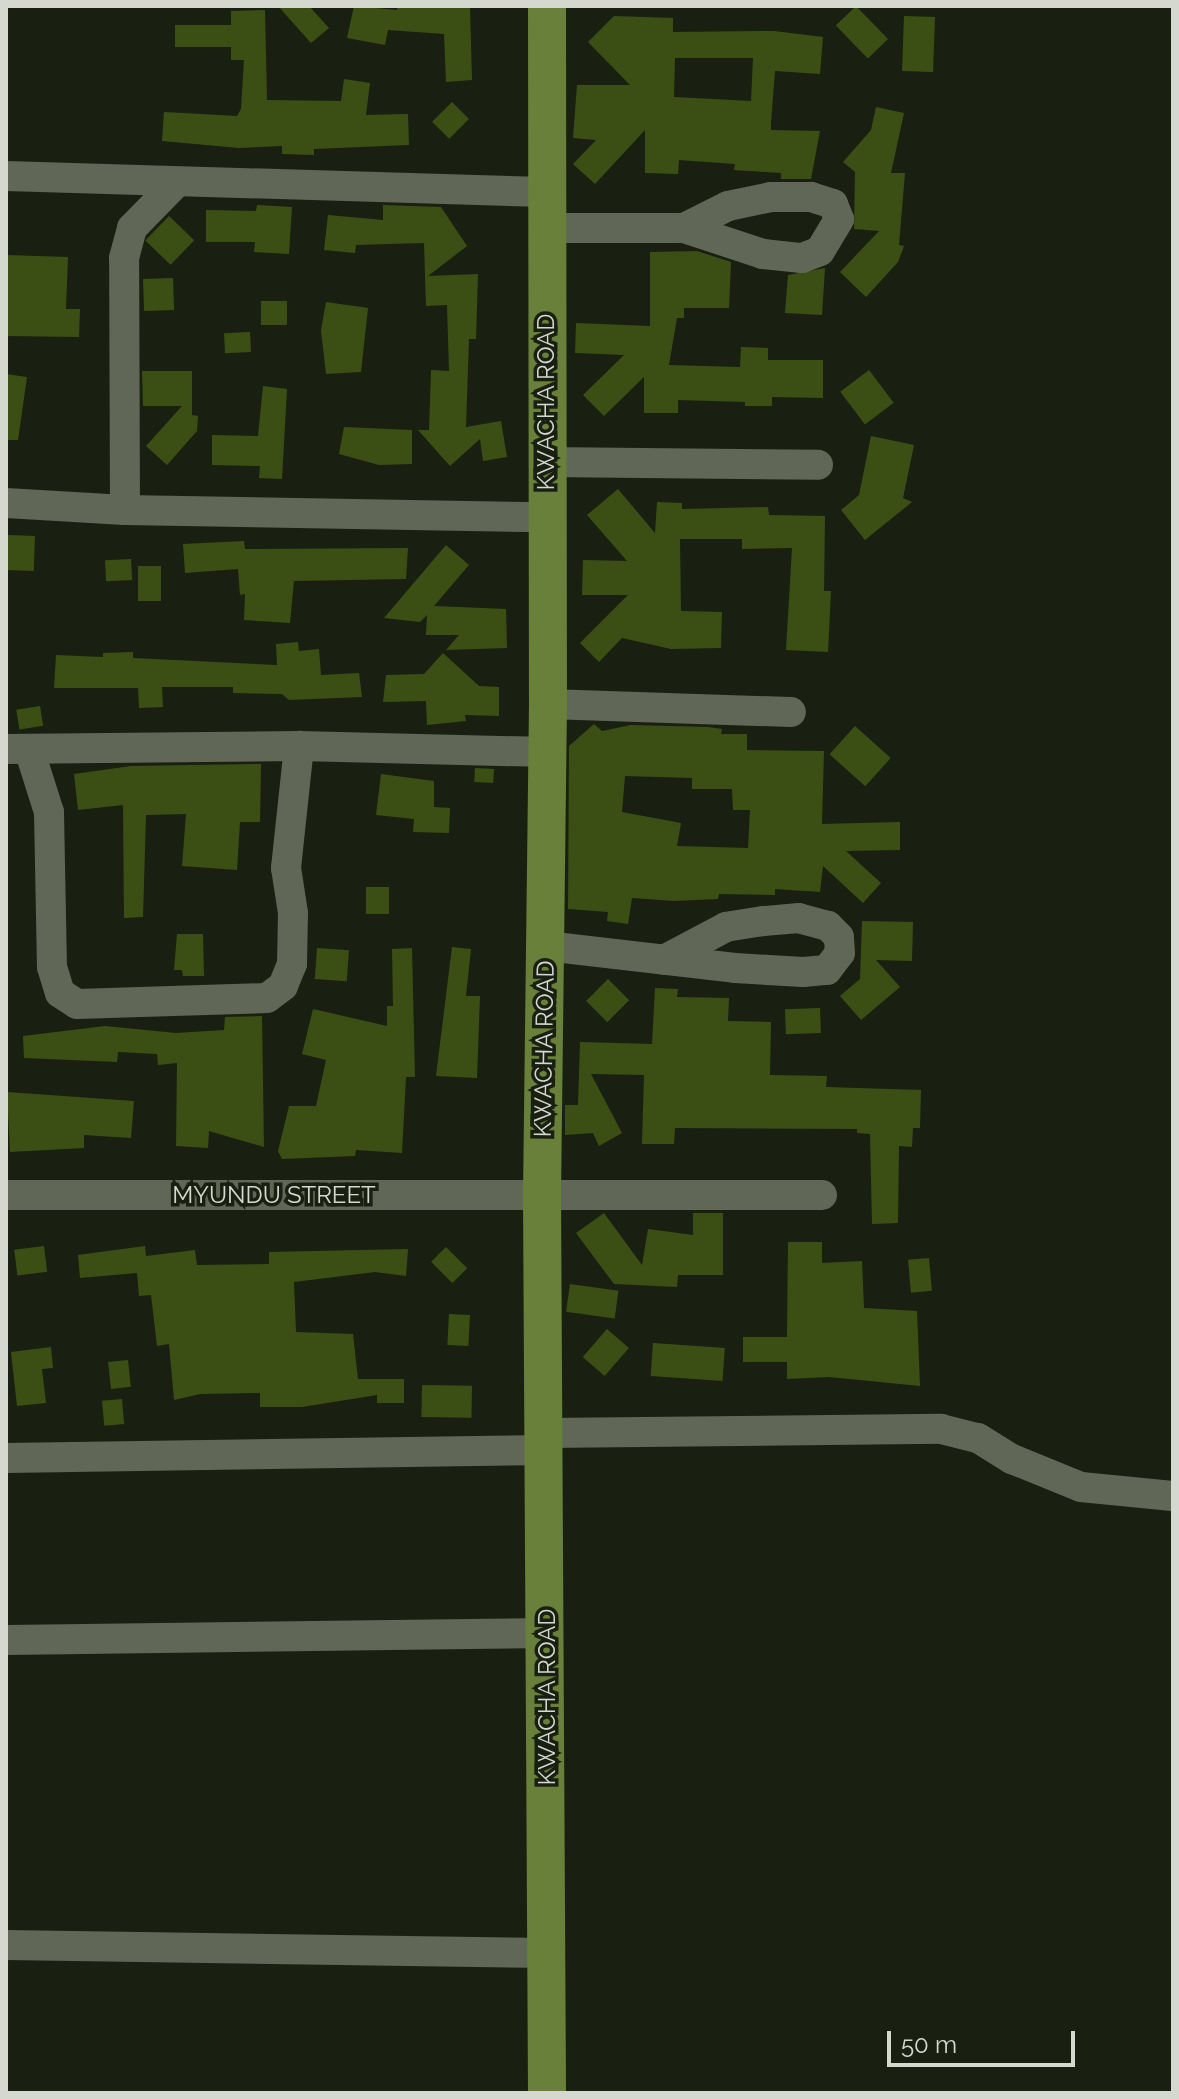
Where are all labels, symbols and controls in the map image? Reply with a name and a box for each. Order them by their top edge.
street label: KWACHA ROAD [532,313,560,491]
street label: KWACHA ROAD [528,960,560,1138]
street label: MYUNDU STREET [172,1181,376,1209]
street label: KWACHA ROAD [533,1608,561,1786]
scale bar [891,2015,1079,2065]
text: 50 m [901,2030,957,2059]

